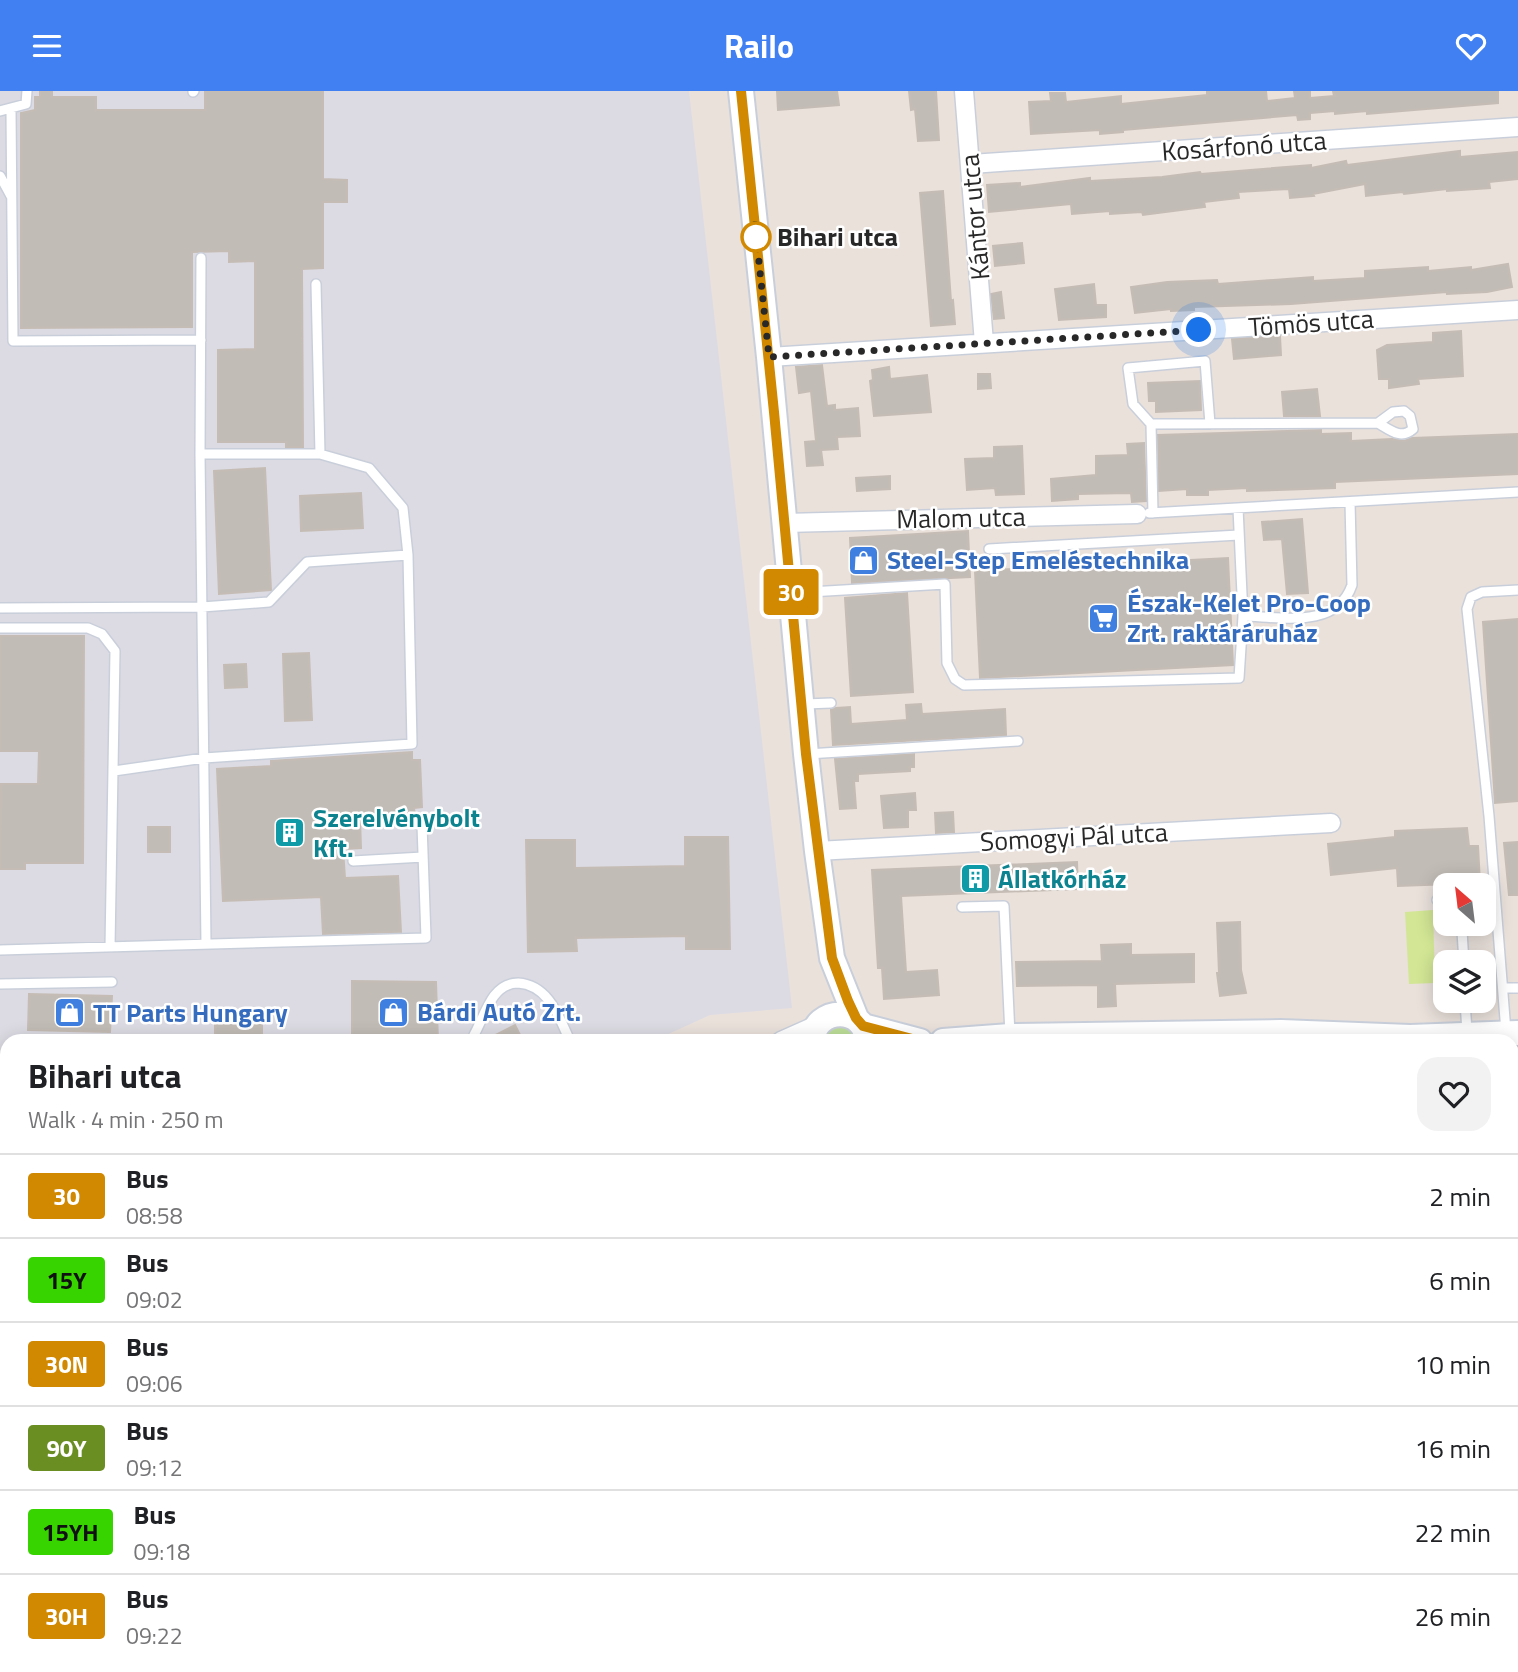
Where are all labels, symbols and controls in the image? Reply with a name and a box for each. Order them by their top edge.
text: Railo [724,22,794,70]
icon: menu [28,27,66,65]
icon: heart [1452,27,1490,65]
street label: Kosárfonó utca [1160,120,1328,171]
street label: Kántor utca [950,152,999,282]
place label: Bihari utca [777,217,898,256]
marker: Bihari utca [741,222,771,252]
street label: Tömös utca [1247,299,1375,346]
your location [1181,312,1216,347]
street label: Malom utca [896,497,1026,538]
place label: Steel-Step Emeléstechnika [887,540,1189,579]
shop icon: Steel-Step Emeléstechnika [847,543,881,577]
line badge: 30 [760,569,822,615]
text: 30 [778,574,804,610]
place label: Észak-Kelet Pro-Coop Zrt. raktáráruház [1127,583,1371,652]
supermarket icon: Észak-Kelet Pro-Coop Zrt. raktáráruház [1087,601,1121,635]
place label: Szerelvénybolt Kft. [313,798,480,867]
street label: Somogyi Pál utca [979,812,1169,861]
building icon: Szerelvénybolt Kft. [273,816,307,850]
place label: Állatkórház [998,859,1127,898]
building icon: Állatkórház [958,862,992,896]
north arrow [1433,873,1496,936]
map controls [1433,873,1496,1013]
button: layers [1433,950,1496,1013]
place label: Bárdi Autó Zrt. [417,992,581,1031]
place label: TT Parts Hungary [93,993,288,1032]
shop icon: Bárdi Autó Zrt. [377,995,411,1029]
shop icon: TT Parts Hungary [53,996,87,1030]
text: Bihari utca [28,1051,182,1101]
button: heart [1417,1057,1491,1131]
text: Walk · 4 min · 250 m [28,1102,224,1137]
text: Bus [126,1159,168,1198]
text: 2 min [1429,1177,1491,1216]
text: 30 [53,1178,80,1214]
text: 08:58 [126,1198,183,1233]
text: Bus [126,1243,168,1282]
text: 6 min [1429,1261,1491,1300]
text: 15Y [46,1262,87,1298]
text: 09:02 [126,1282,183,1317]
text: Bus [126,1327,168,1366]
text: 10 min [1415,1345,1491,1384]
text: 30N [45,1346,88,1382]
text: 09:06 [126,1366,183,1401]
text: Bus [126,1411,168,1450]
text: 16 min [1415,1429,1491,1468]
text: 90Y [46,1430,87,1466]
text: 09:12 [126,1450,183,1485]
text: Bus [134,1495,176,1534]
text: 22 min [1415,1513,1491,1552]
text: 15YH [42,1514,99,1550]
text: 09:18 [134,1534,190,1569]
text: Bus [126,1579,168,1618]
text: 26 min [1415,1597,1491,1636]
text: 30H [45,1598,88,1634]
text: 09:22 [126,1618,183,1653]

